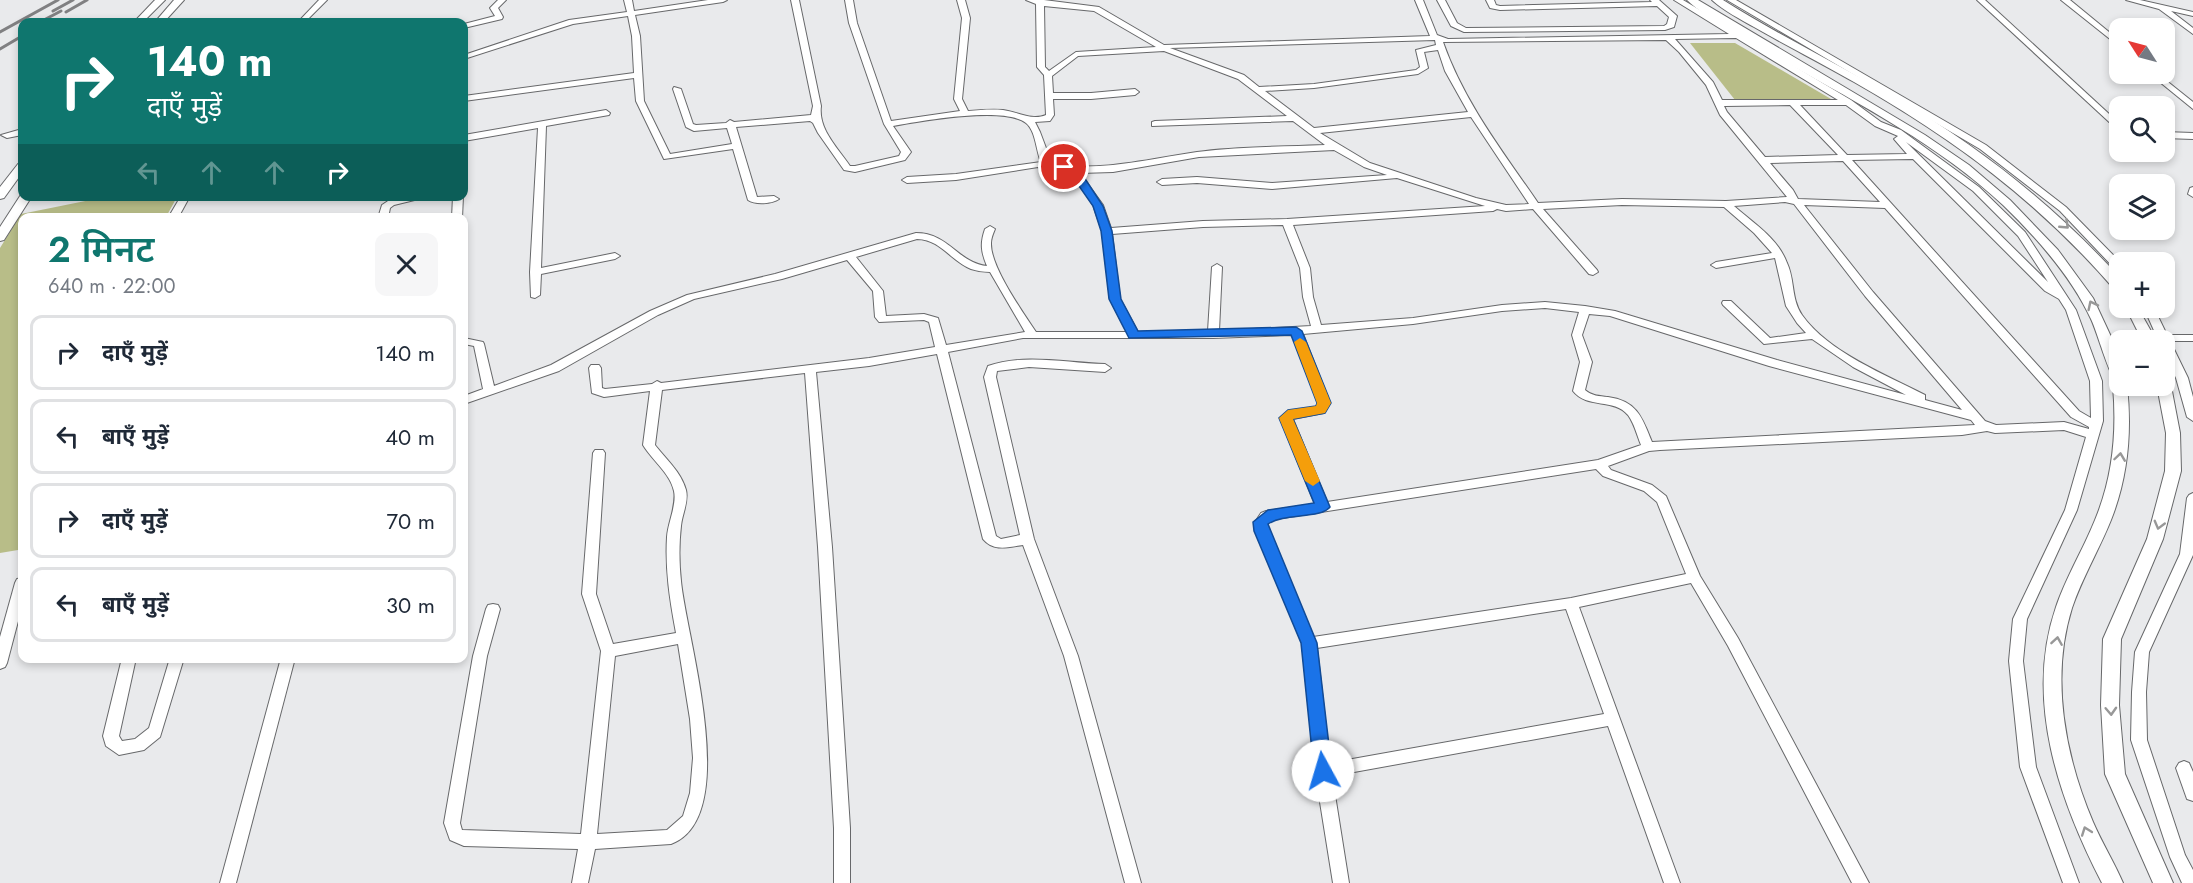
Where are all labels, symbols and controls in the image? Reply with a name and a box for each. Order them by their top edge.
north arrow [2109,18,2175,84]
map controls [2109,18,2175,396]
text: 140 m [147,31,273,92]
icon: right [48,42,126,120]
text: दाएँ मुड़ें [147,87,222,126]
button: search [2109,96,2175,162]
pin [1038,141,1089,192]
icon: arrive [1047,150,1080,183]
icon: left [132,156,165,189]
icon: ahead [195,156,228,189]
icon: ahead [258,156,291,189]
icon: right [321,156,354,189]
button: layers [2109,174,2175,240]
one-way arrow [2058,218,2068,229]
text: 2 मिनट [48,223,155,275]
button: close [375,233,438,296]
button: + [2109,252,2175,318]
text: 640 m · 22:00 [48,272,176,301]
one-way arrow [2087,301,2099,312]
button: − [2109,330,2175,396]
icon: right [51,336,84,369]
text: दाएँ मुड़ें [102,336,168,368]
text: 140 m [375,337,435,369]
icon: left [51,420,84,453]
text: बाएँ मुड़ें [102,420,169,452]
text: 40 m [385,421,435,453]
one-way arrow [2113,453,2125,462]
icon: right [51,504,84,537]
text: दाएँ मुड़ें [102,504,168,536]
text: 70 m [386,505,435,537]
one-way arrow [2154,519,2166,530]
icon: left [51,588,84,621]
text: बाएँ मुड़ें [102,588,169,620]
text: 30 m [386,589,435,621]
one-way arrow [2050,636,2062,646]
one-way arrow [2104,706,2117,715]
position arrow [1291,739,1355,803]
one-way arrow [2081,826,2094,837]

